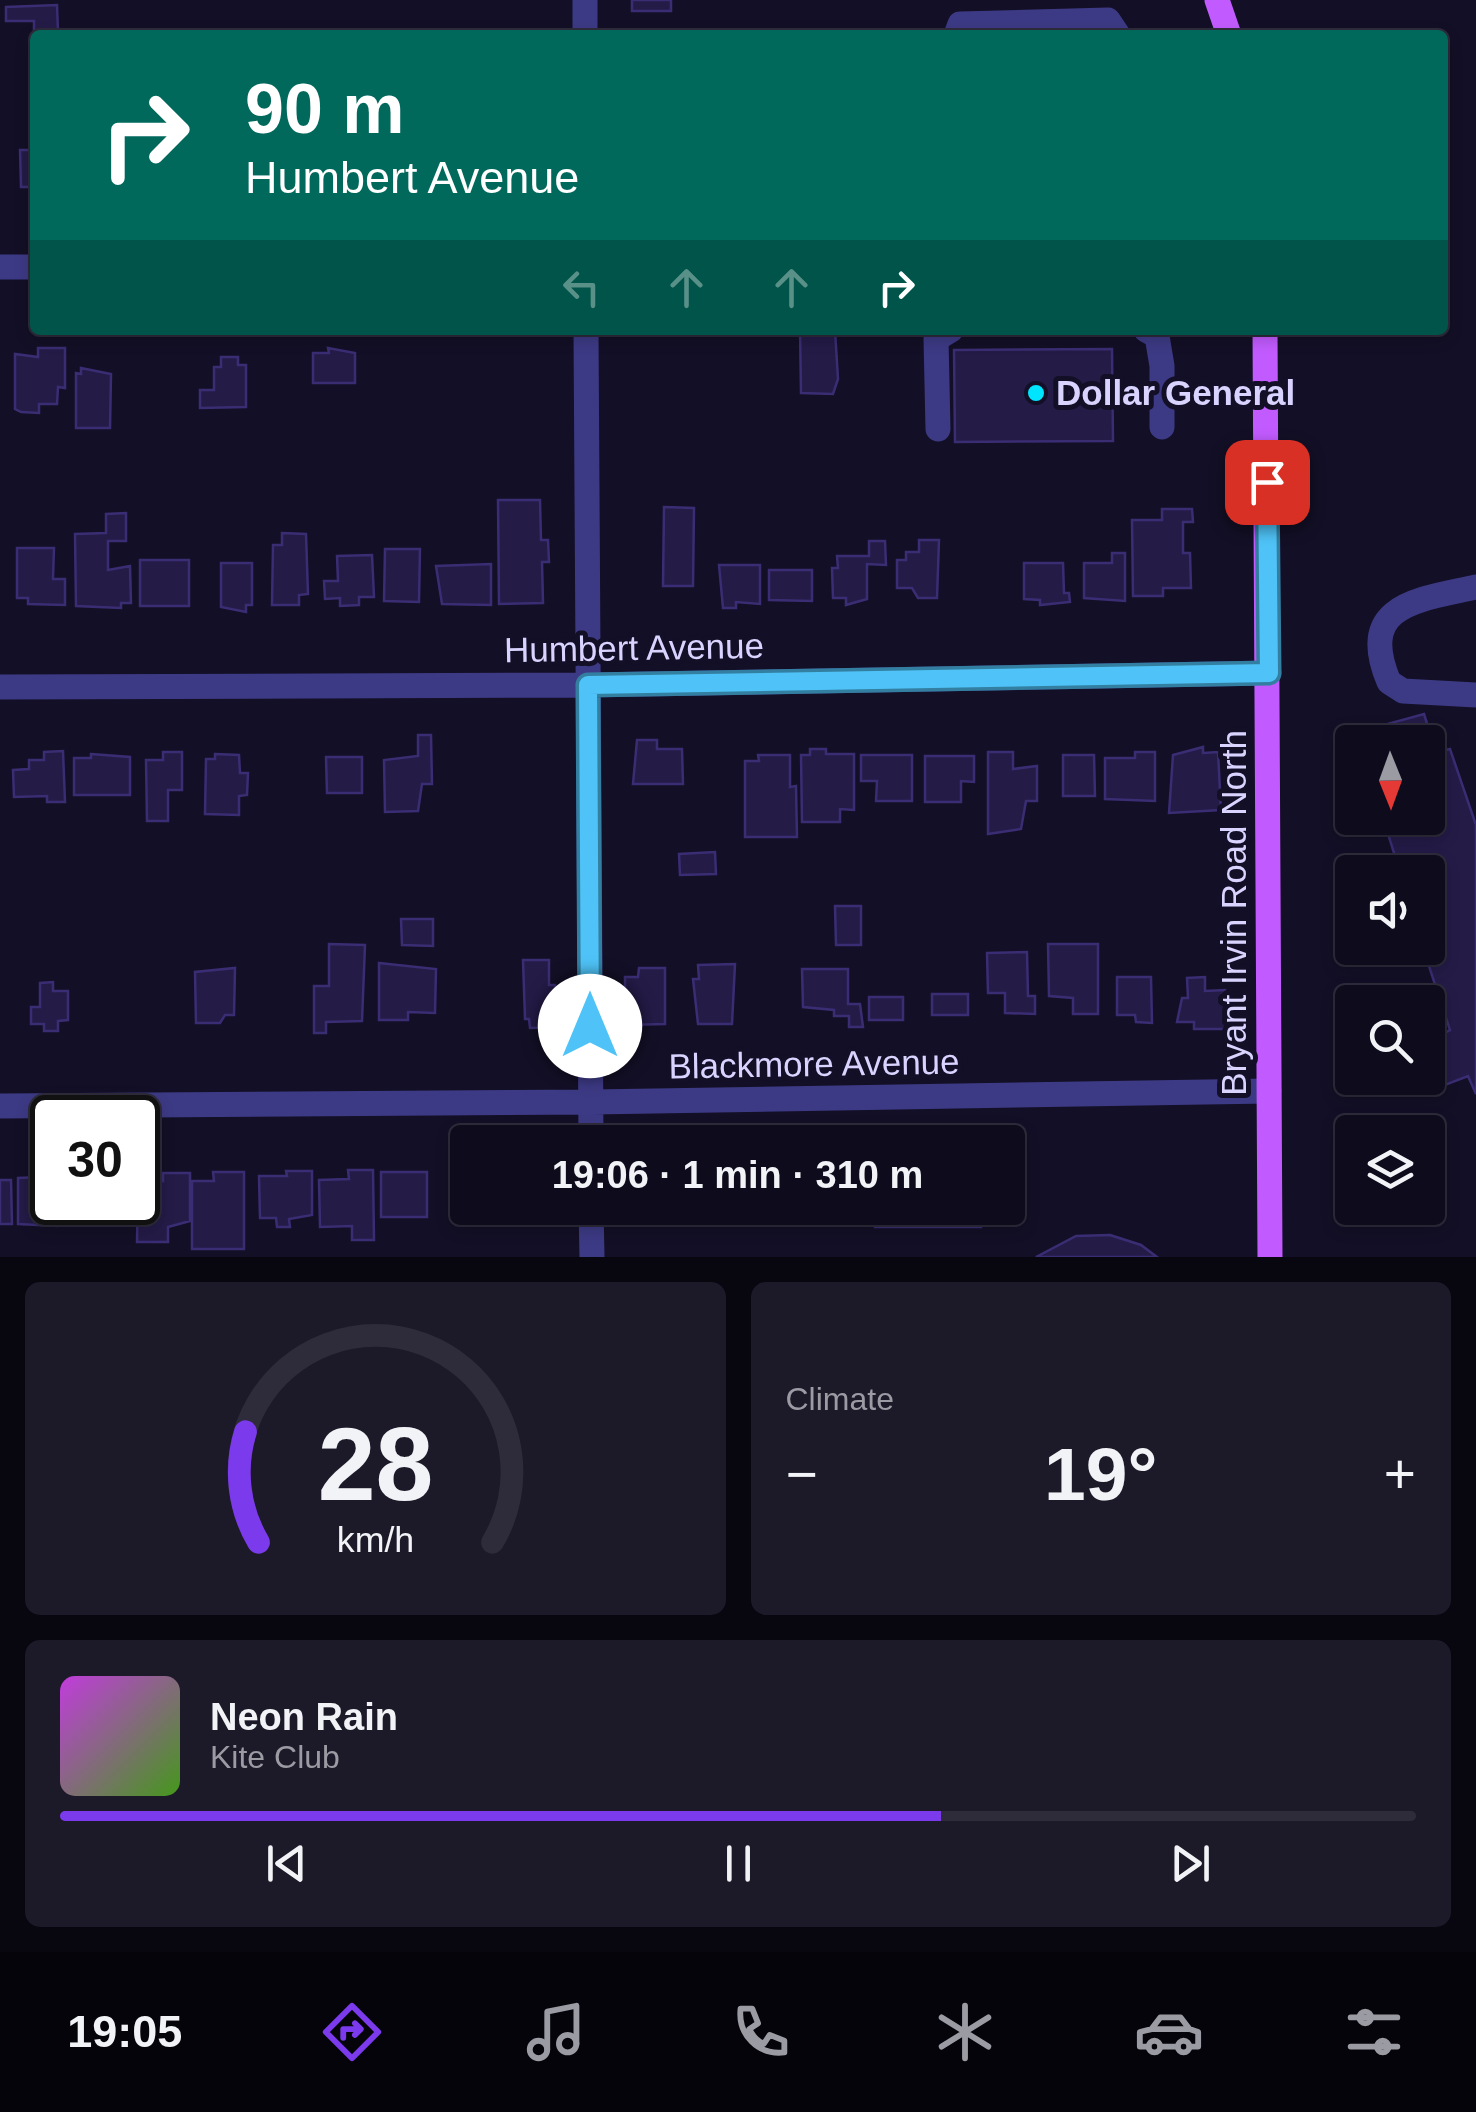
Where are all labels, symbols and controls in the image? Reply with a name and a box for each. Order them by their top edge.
icon: right [80,70,210,200]
text: 90 m [245,70,405,148]
text: Humbert Avenue [245,152,579,203]
icon: left [554,260,609,315]
icon: ahead [659,260,714,315]
icon: ahead [764,260,819,315]
icon: right [869,260,924,315]
place label: Dollar General [1056,373,1295,412]
marker: Dollar General [1025,382,1047,404]
pin [1225,440,1310,525]
icon: arrive [1240,455,1295,510]
street label: Humbert Avenue [504,626,764,669]
north arrow [1335,725,1445,835]
map controls [1335,725,1445,1225]
street label: Bryant Irvin Road North [1214,730,1253,1096]
button: sound [1335,855,1445,965]
position arrow [538,974,642,1078]
button: search [1335,985,1445,1095]
street label: Blackmore Avenue [668,1041,960,1086]
speed limit sign: 30 [30,1095,160,1225]
button: layers [1335,1115,1445,1225]
text: 19:06 · 1 min · 310 m [552,1154,923,1196]
text: Climate [786,1381,894,1417]
text: 28 [317,1406,433,1522]
text: 19° [1044,1432,1157,1516]
text: − [786,1443,818,1505]
text: + [1384,1443,1416,1505]
text: km/h [337,1520,414,1560]
text: Neon Rain [210,1696,398,1738]
text: Kite Club [210,1739,340,1775]
icon: previous [259,1836,314,1891]
icon: pause [711,1836,766,1891]
icon: next [1163,1836,1218,1891]
icon: directions [317,1997,387,2067]
icon: music [521,1997,591,2067]
icon: phone [726,1997,796,2067]
icon: climate [930,1997,1000,2067]
icon: car [1134,1997,1204,2067]
icon: filters [1339,1997,1409,2067]
text: 19:05 [67,2006,182,2057]

